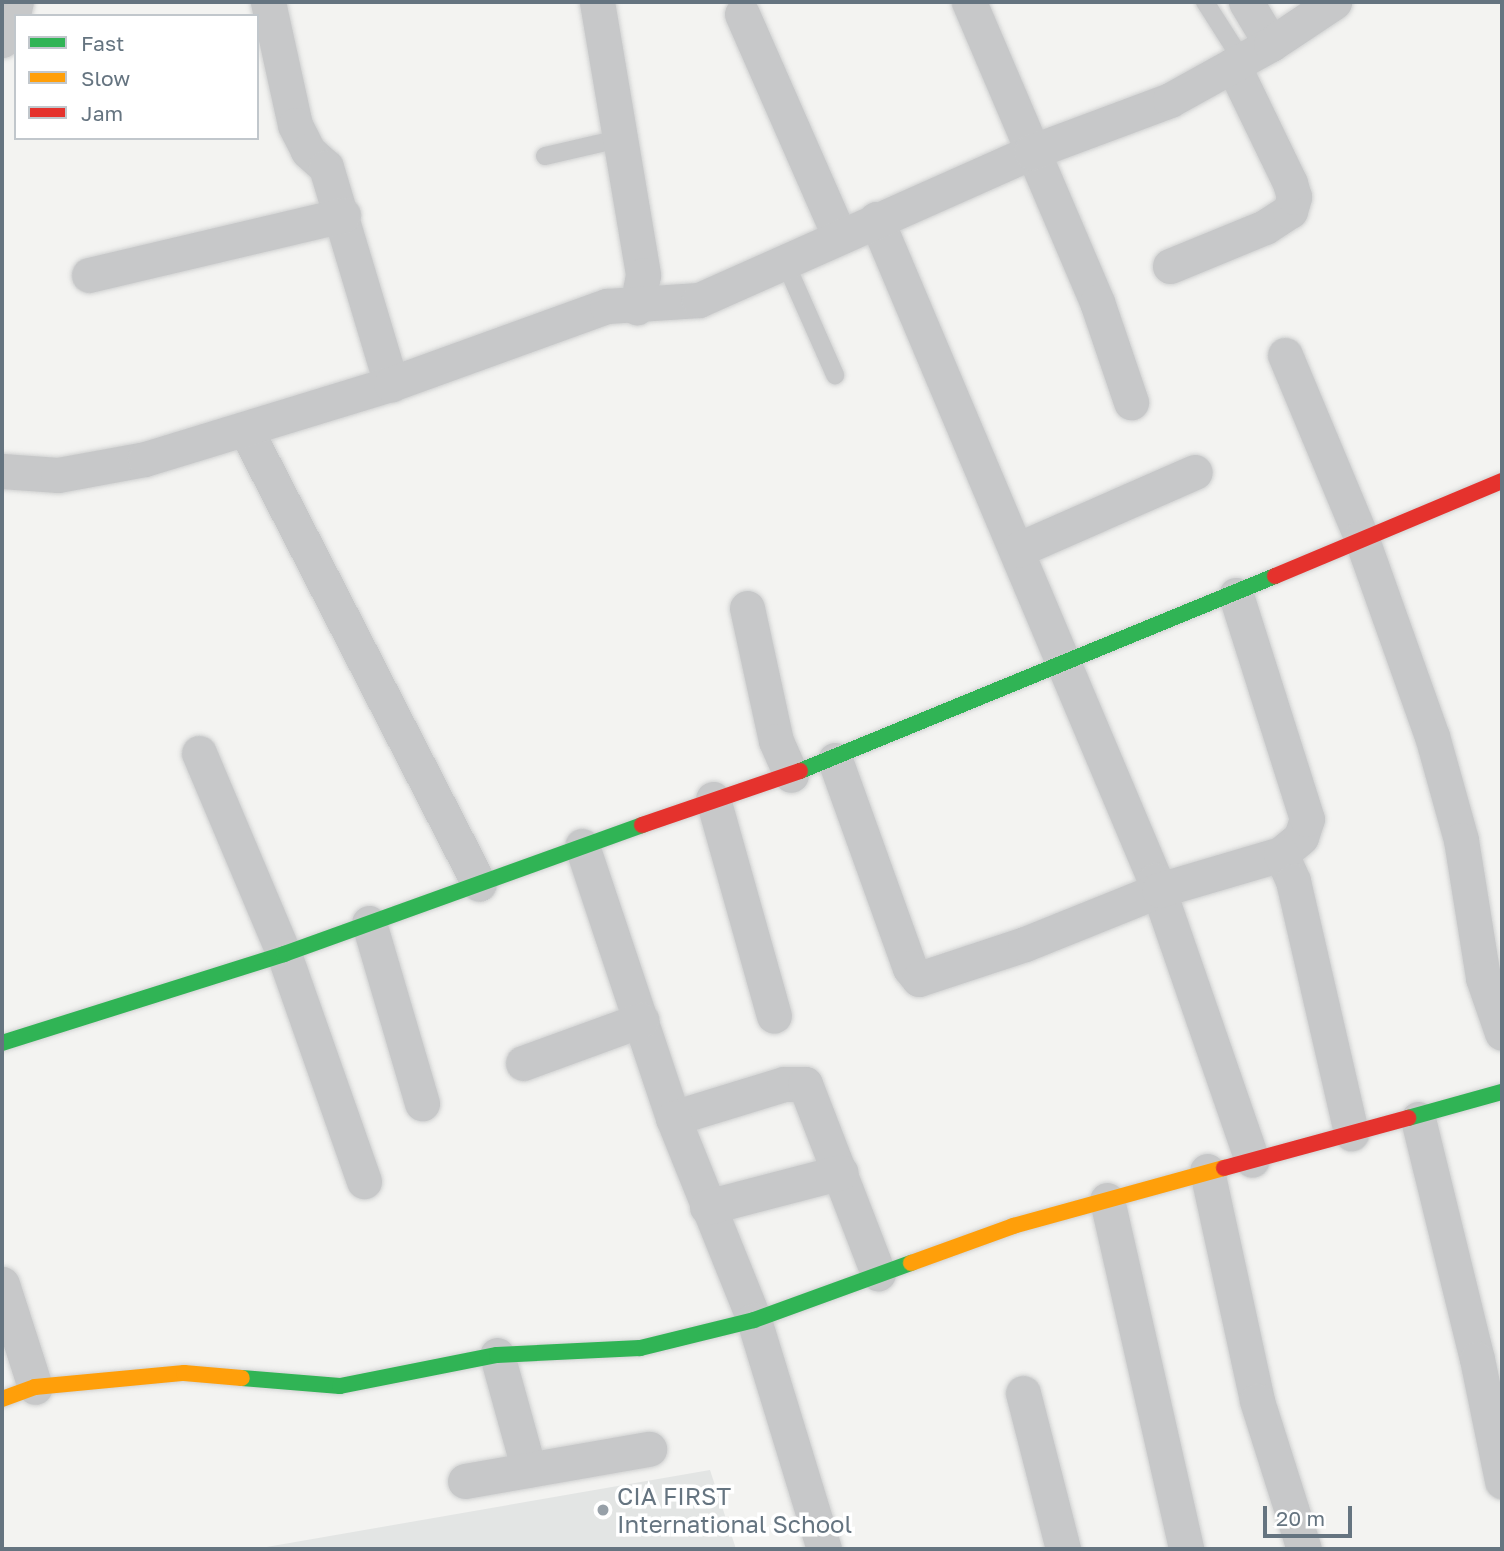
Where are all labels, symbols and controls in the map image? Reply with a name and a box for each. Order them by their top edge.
legend [14,14,259,140]
text: Fast [81,30,124,56]
text: Slow [81,65,130,91]
text: Jam [81,100,123,126]
place label: CIA FIRST International School [617,1482,852,1538]
scale bar [1266,1492,1355,1536]
marker: CIA FIRST International School [595,1502,611,1518]
text: 20 m [1276,1505,1325,1531]

